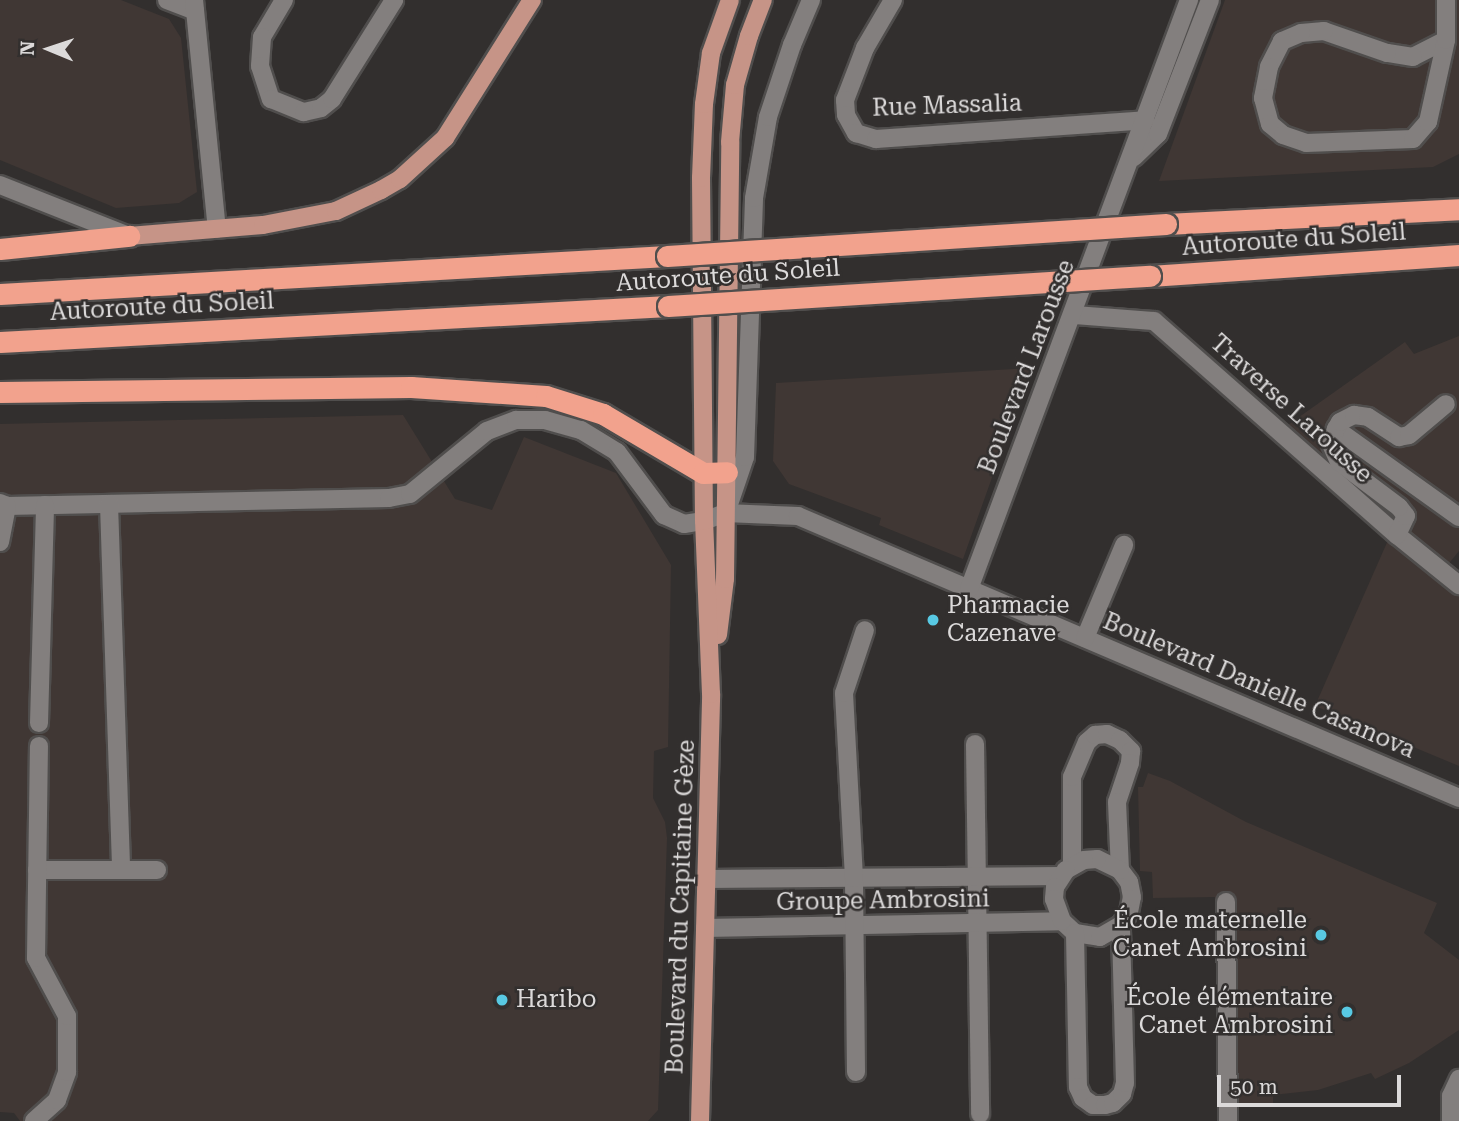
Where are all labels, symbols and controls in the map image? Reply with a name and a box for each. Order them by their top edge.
north arrow [14,14,84,84]
text: N [16,41,39,56]
street label: Rue Massalia [872,89,1022,123]
street label: Autoroute du Soleil [1181,218,1407,262]
street label: Autoroute du Soleil [615,254,841,298]
street label: Boulevard Larousse [973,256,1081,478]
street label: Autoroute du Soleil [49,287,275,327]
street label: Traverse Larousse [1204,329,1378,489]
place label: Pharmacie Cazenave [947,592,1070,648]
street label: Boulevard Danielle Casanova [1099,607,1419,765]
marker: Pharmacie Cazenave [925,612,941,628]
street label: Boulevard du Capitaine Gèze [661,739,701,1075]
street label: Groupe Ambrosini [776,885,990,917]
place label: École maternelle Canet Ambrosini [1113,907,1307,963]
marker: École maternelle Canet Ambrosini [1313,927,1329,943]
place label: École élémentaire Canet Ambrosini [1126,984,1333,1040]
place label: Haribo [516,986,596,1014]
marker: Haribo [494,992,510,1008]
marker: École élémentaire Canet Ambrosini [1339,1004,1355,1020]
scale bar [1221,1062,1405,1106]
text: 50 m [1230,1075,1278,1099]

